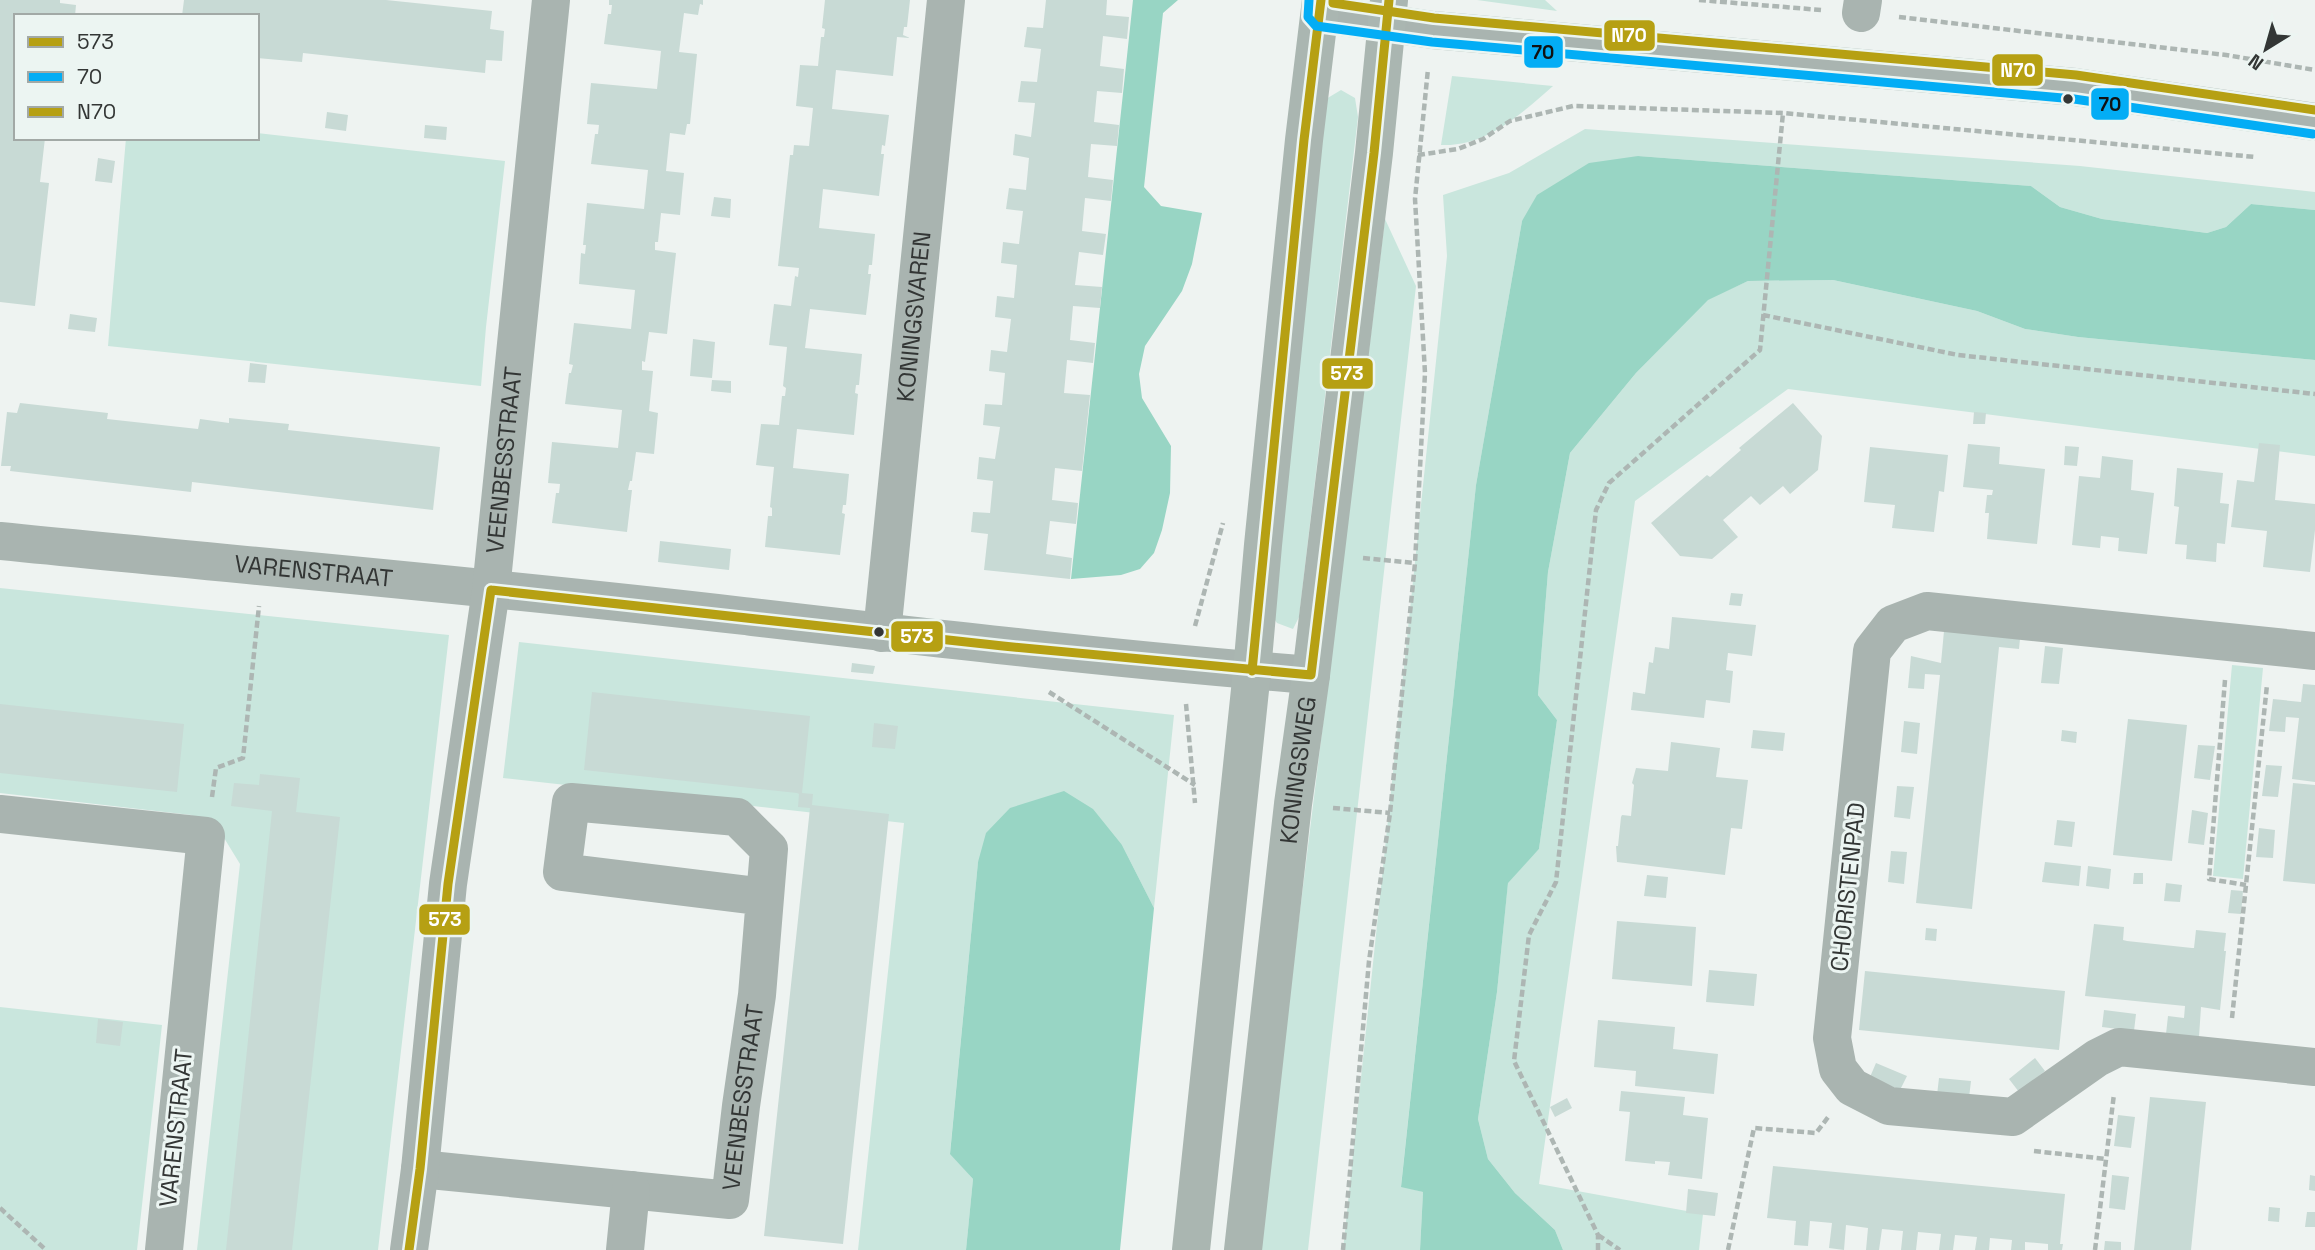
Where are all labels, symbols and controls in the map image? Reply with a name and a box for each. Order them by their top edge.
legend [14,14,259,140]
north arrow [2231,14,2301,84]
line badge: N70 [1603,19,1656,52]
text: N70 [1611,23,1647,48]
text: 573 [77,28,114,55]
line badge: 70 [1523,35,1564,69]
text: 70 [1532,40,1554,65]
text: N [2243,48,2269,76]
line badge: N70 [1991,53,2044,87]
text: N70 [2000,58,2036,83]
text: 70 [77,63,102,90]
line badge: 70 [2090,87,2130,121]
unlabelled marker [2061,92,2075,106]
text: 70 [2099,92,2121,117]
text: N70 [77,98,116,125]
street label: KONINGSVAREN [889,230,938,403]
line badge: 573 [1321,357,1374,390]
text: 573 [1330,361,1364,386]
street label: VEENBESSTRAAT [479,365,529,555]
street label: VARENSTRAAT [233,548,394,594]
line badge: 573 [890,620,944,653]
text: 573 [900,624,934,649]
unlabelled marker [872,625,886,639]
street label: KONINGSWEG [1273,694,1323,846]
street label: CHORISTENPAD [1823,801,1872,973]
line badge: 573 [418,903,471,936]
text: 573 [428,907,462,932]
street label: VEENBESSTRAAT [715,1002,770,1192]
street label: VARENSTRAAT [152,1047,199,1209]

